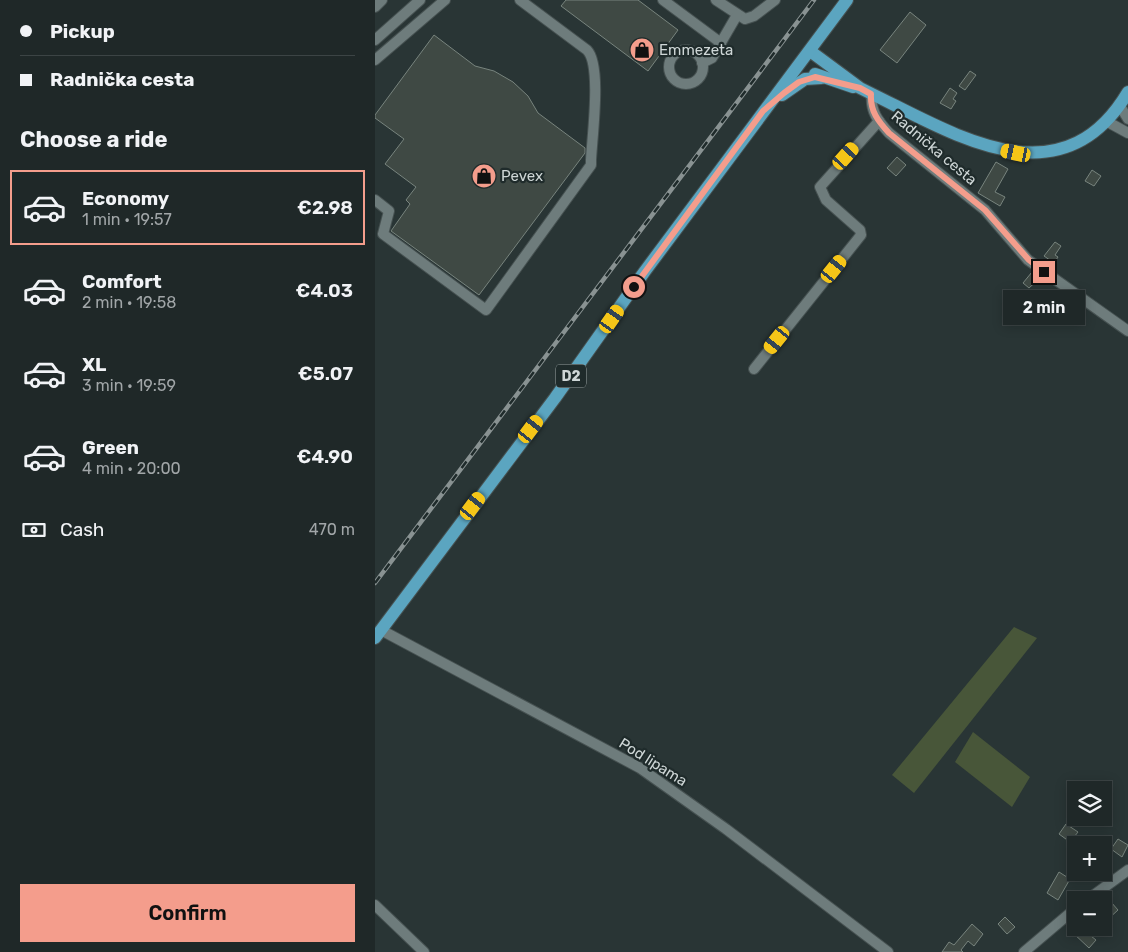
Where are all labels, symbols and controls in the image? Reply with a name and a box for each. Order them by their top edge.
text: Pickup [50,20,115,43]
shop icon: Emmezeta [629,37,655,63]
place label: Emmezeta [659,41,733,59]
text: Radnička cesta [50,68,194,91]
street label: Radnička cesta [888,107,980,189]
text: Choose a ride [20,126,167,153]
car [830,140,861,172]
car [999,143,1032,163]
shop icon: Pevex [471,163,497,189]
place label: Pevex [501,167,543,185]
icon: car [22,185,67,230]
text: Economy [82,187,169,210]
text: €2.98 [297,196,353,219]
text: 1 min · 19:57 [82,210,172,229]
car [818,253,849,285]
route end [1033,261,1055,283]
icon: car [22,268,67,313]
text: Comfort [82,270,162,293]
route start [623,276,645,298]
text: €4.03 [296,279,353,302]
callout: 2 min [1003,290,1085,324]
text: 2 min · 19:58 [82,293,176,312]
text: 2 min [1023,298,1065,317]
car [597,302,626,336]
car [761,324,792,356]
icon: car [22,351,67,396]
text: XL [82,353,106,376]
text: €5.07 [298,362,353,385]
road number: D2 [556,364,586,388]
text: 3 min · 19:59 [82,376,176,395]
car [515,413,546,445]
icon: car [22,434,67,479]
text: Green [82,436,139,459]
text: €4.90 [297,445,353,468]
text: 4 min · 20:00 [82,459,181,478]
car [457,490,488,522]
icon: cash [20,516,48,544]
text: Cash [60,518,104,541]
text: 470 m [309,520,355,539]
street label: Pod lipama [616,734,690,790]
map controls [1067,781,1112,936]
button: layers [1067,781,1112,826]
button: + [1067,836,1112,881]
button: Confirm [20,884,355,942]
button: − [1067,891,1112,936]

